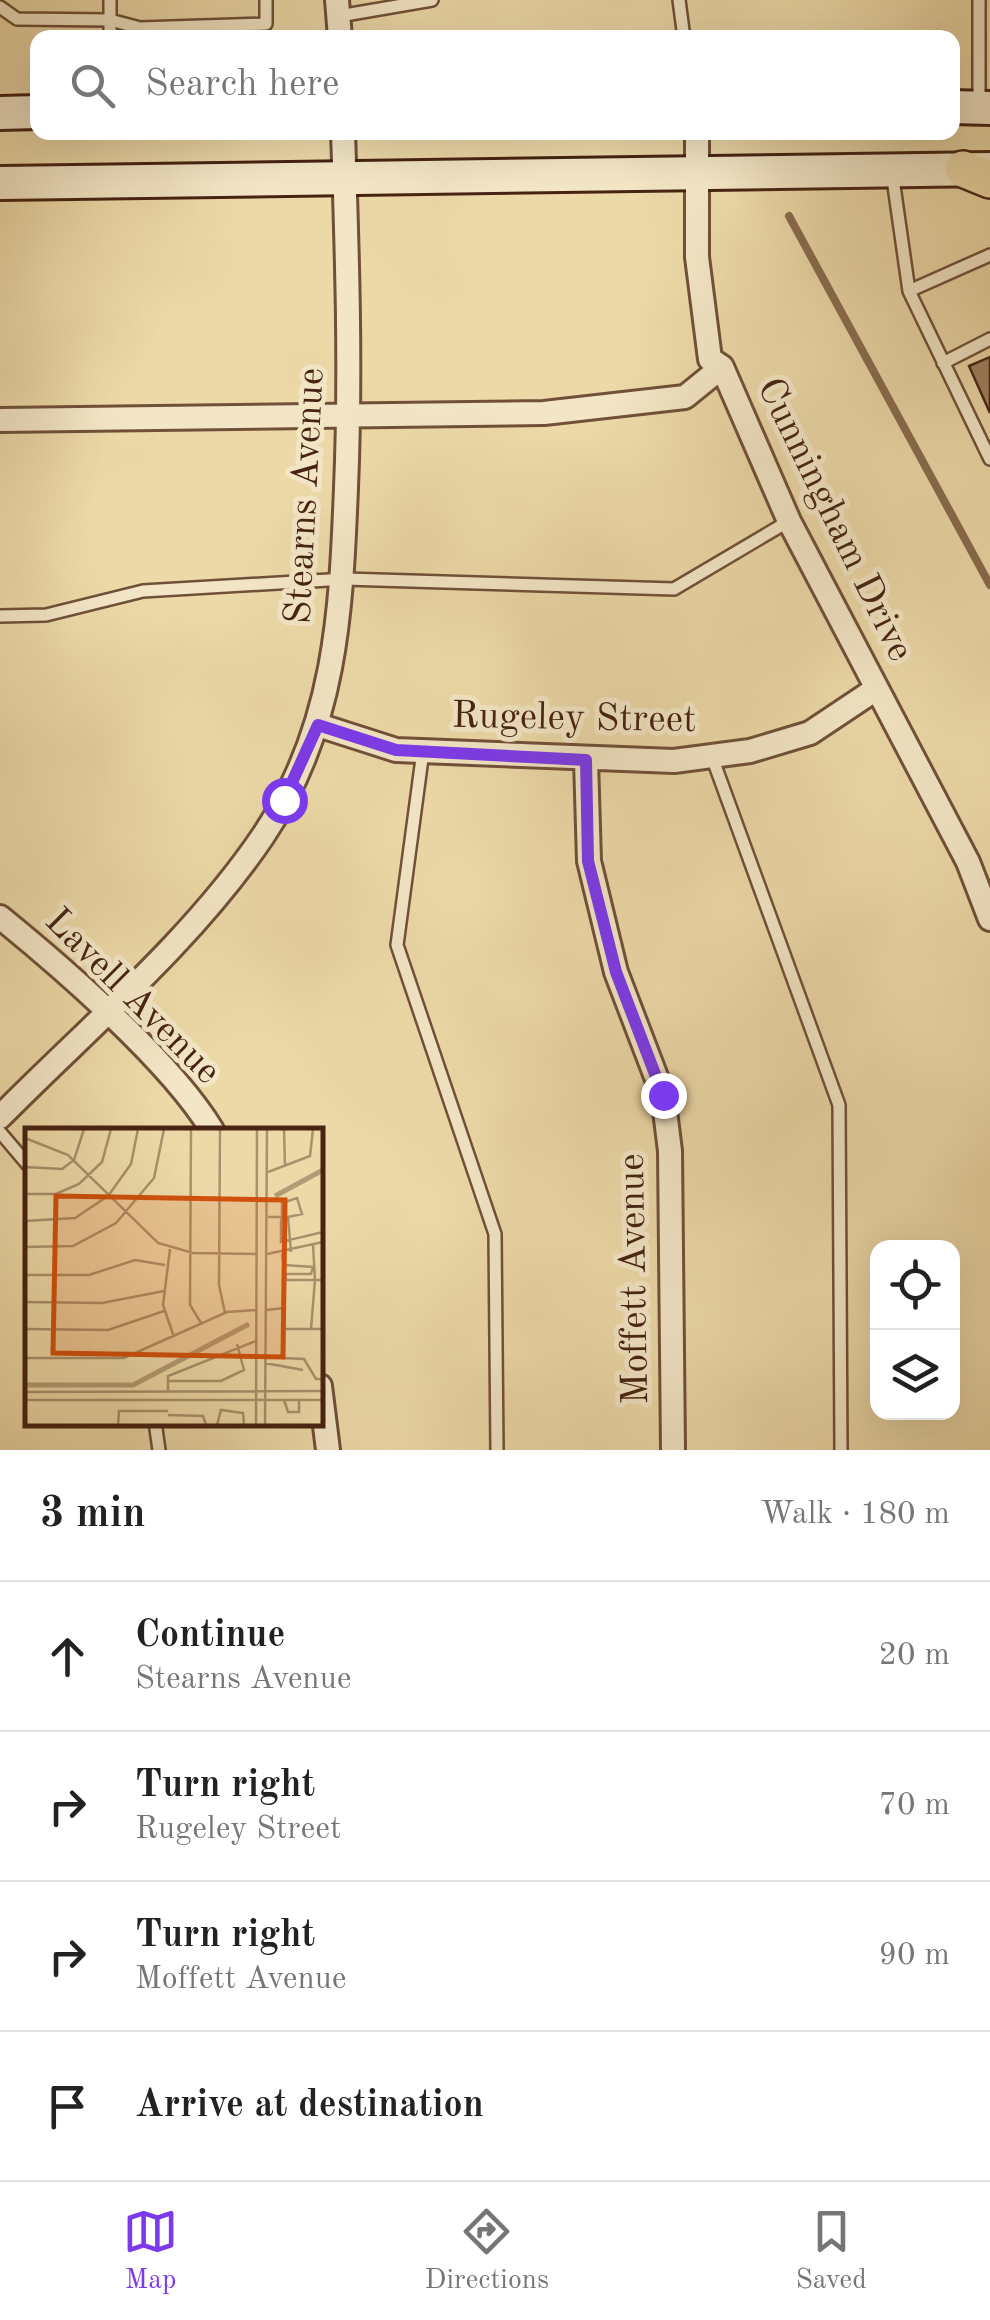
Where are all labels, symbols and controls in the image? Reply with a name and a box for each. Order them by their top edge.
search box [30,30,960,140]
icon: search [65,58,120,113]
text: Search here [145,66,340,104]
street label: Stearns Avenue [280,367,332,625]
street label: Cunningham Drive [749,373,919,667]
street label: Rugeley Street [451,698,697,740]
route start [262,778,308,824]
street label: Lavell Avenue [37,902,227,1092]
route end [641,1073,687,1119]
inset map [25,1128,322,1425]
street label: Moffett Avenue [614,1153,656,1405]
map controls [870,1240,960,1420]
button: locate [870,1240,960,1330]
button: layers [870,1330,960,1420]
text: 3 min [40,1494,146,1536]
text: Walk · 180 m [760,1499,950,1531]
text: Continue [135,1617,285,1655]
icon: ahead [40,1629,95,1684]
text: 20 m [879,1640,950,1672]
text: Stearns Avenue [135,1664,351,1696]
text: Turn right [135,1767,315,1805]
icon: right [40,1779,95,1834]
text: 70 m [879,1790,950,1822]
text: Rugeley Street [135,1814,341,1846]
text: Turn right [135,1917,315,1955]
icon: right [40,1929,95,1984]
text: 90 m [879,1940,950,1972]
text: Moffett Avenue [135,1964,347,1996]
icon: arrive [40,2079,95,2134]
text: Arrive at destination [135,2087,484,2125]
tab: Map [123,2204,178,2299]
tab: Directions [425,2204,549,2299]
tab: Saved [795,2204,867,2299]

